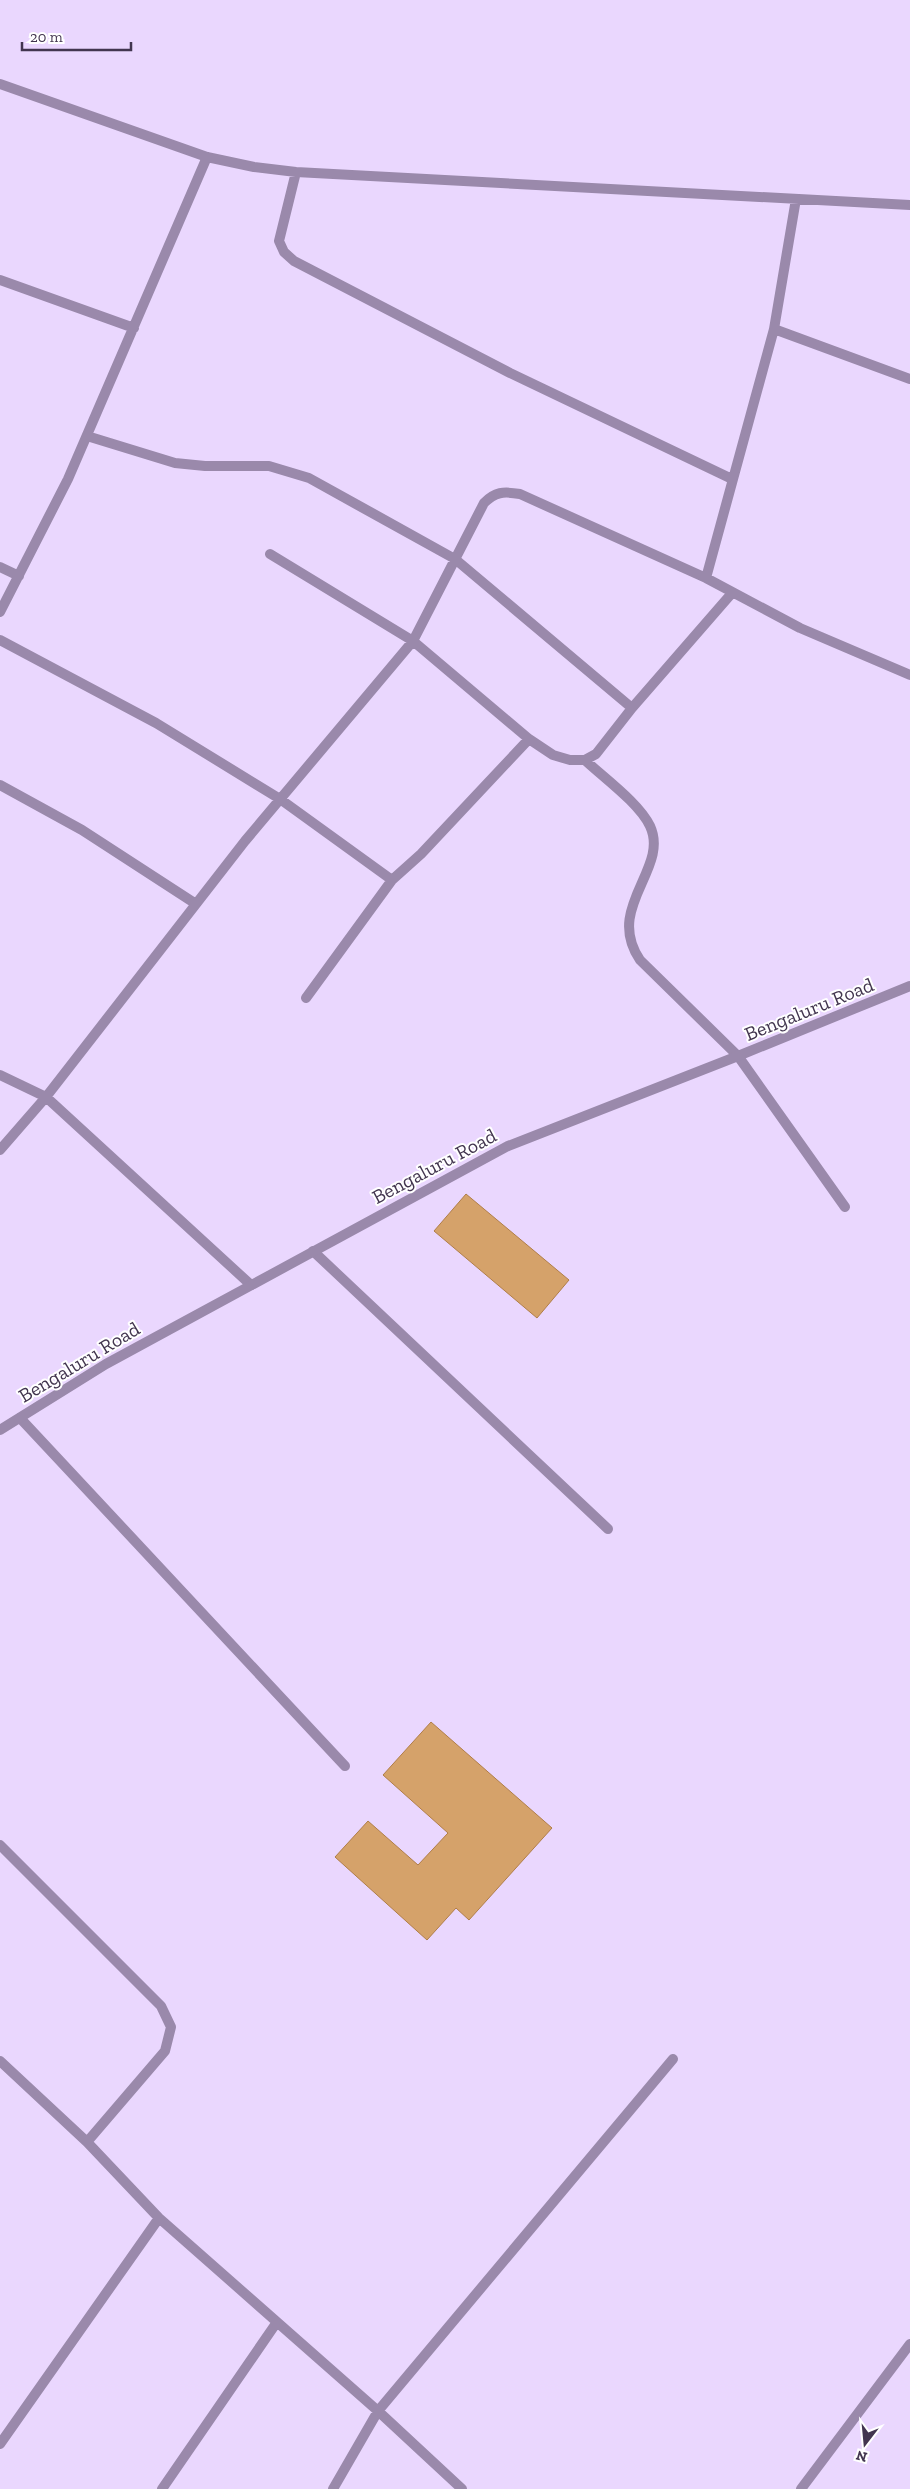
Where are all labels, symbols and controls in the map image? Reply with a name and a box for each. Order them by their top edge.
scale bar [22,20,131,52]
text: 20 m [30,28,63,46]
street label: Bengaluru Road [741,972,877,1046]
street label: Bengaluru Road [368,1123,500,1209]
street label: Bengaluru Road [14,1316,144,1408]
north arrow [840,2419,890,2469]
text: N [854,2446,869,2466]

